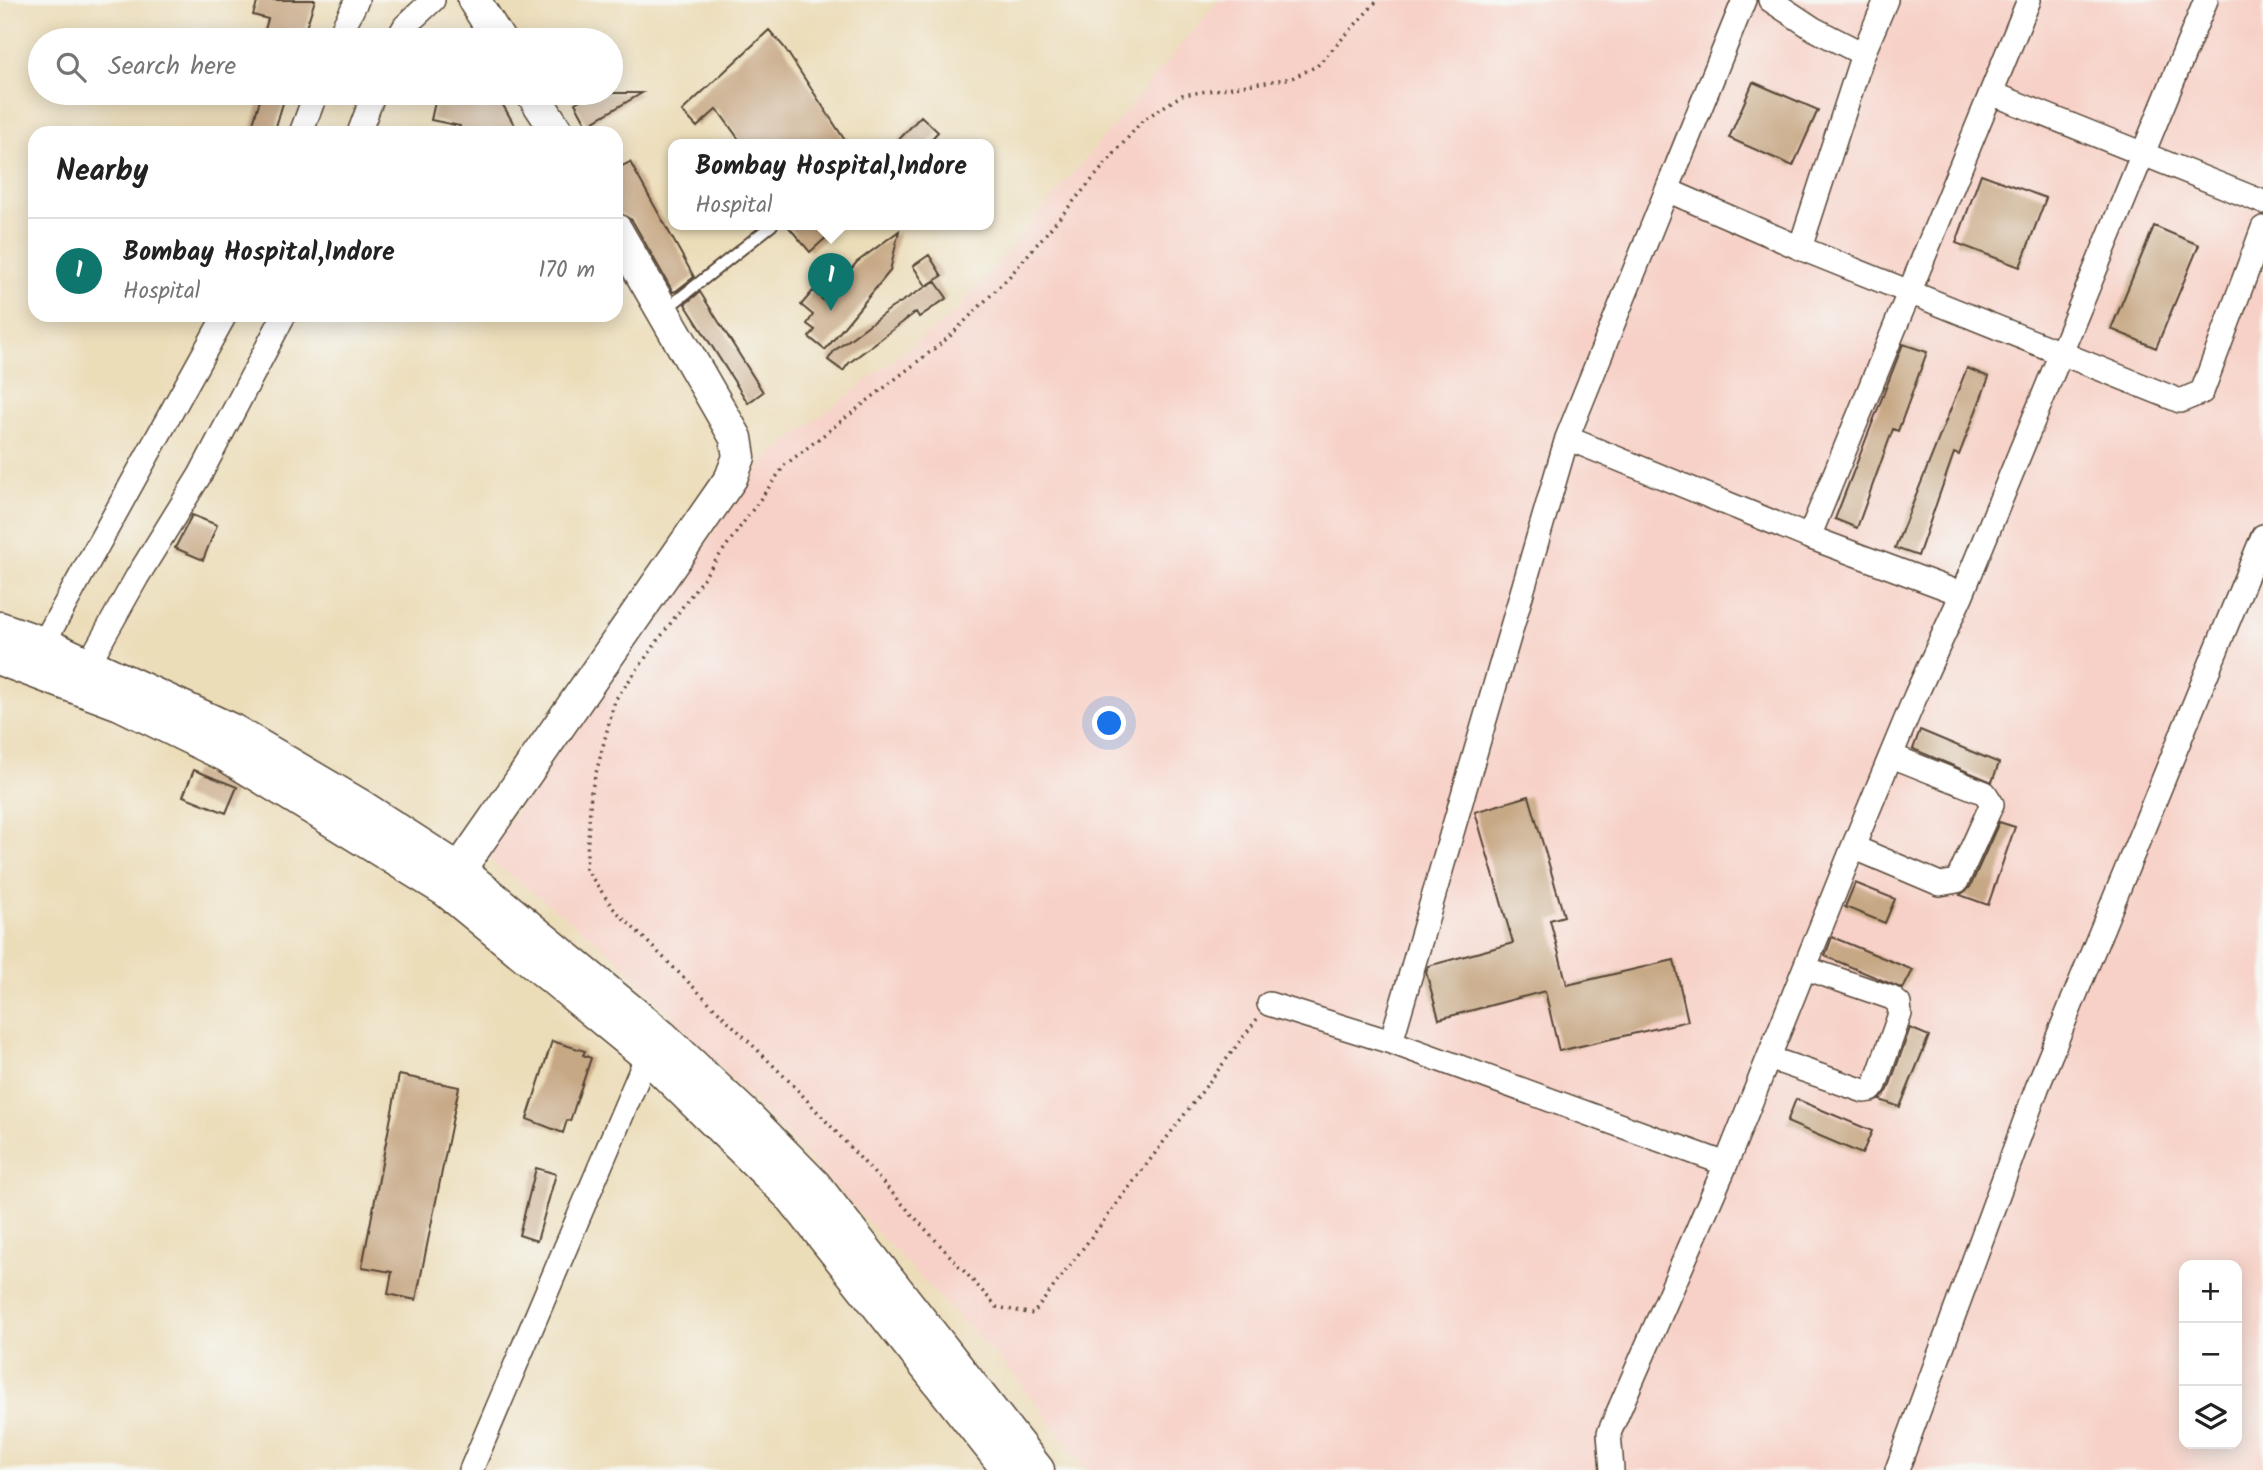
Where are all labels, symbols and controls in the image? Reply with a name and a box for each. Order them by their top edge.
search box [28,28,623,105]
text: Search here [108,46,236,88]
icon: search [52,48,90,86]
popup [668,139,994,230]
text: Bombay Hospital,Indore [695,146,967,188]
text: Nearby [56,148,148,196]
text: Hospital [695,188,773,224]
text: Bombay Hospital,Indore [123,232,395,274]
text: 1 [76,253,82,289]
text: 170 m [538,253,595,289]
pin: 1 [808,253,854,311]
text: Hospital [123,274,200,310]
your location [1092,706,1126,740]
map controls [2179,1260,2242,1449]
button: + [2179,1260,2242,1323]
button: − [2179,1323,2242,1386]
button: layers [2179,1386,2242,1449]

